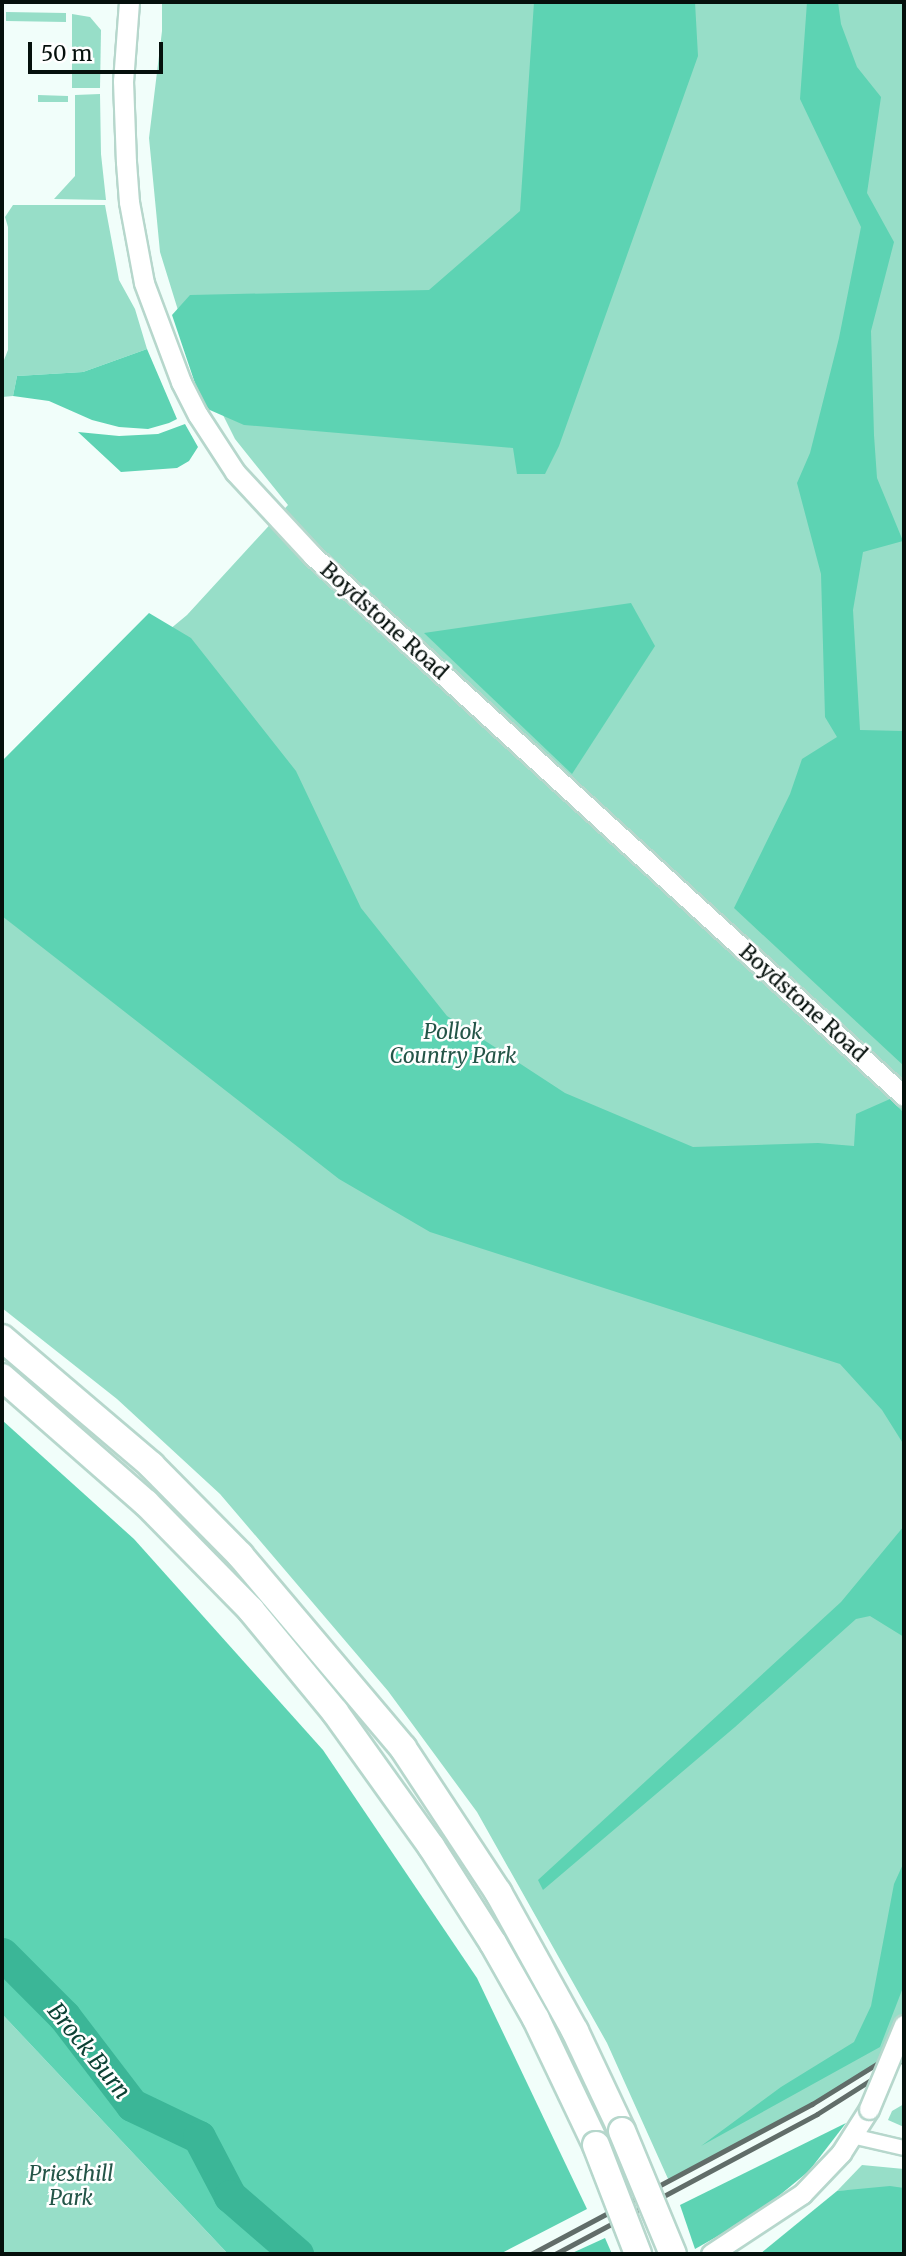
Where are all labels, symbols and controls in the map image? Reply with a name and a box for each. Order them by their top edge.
scale bar [32,28,166,72]
text: 50 m [41,40,92,67]
street label: Boydstone Road [315,557,453,685]
street label: Boydstone Road [734,939,872,1067]
park label: Pollok Country Park [390,1019,516,1069]
water label: Brock Burn [42,1997,136,2105]
park label: Priesthill Park [29,2161,113,2211]

